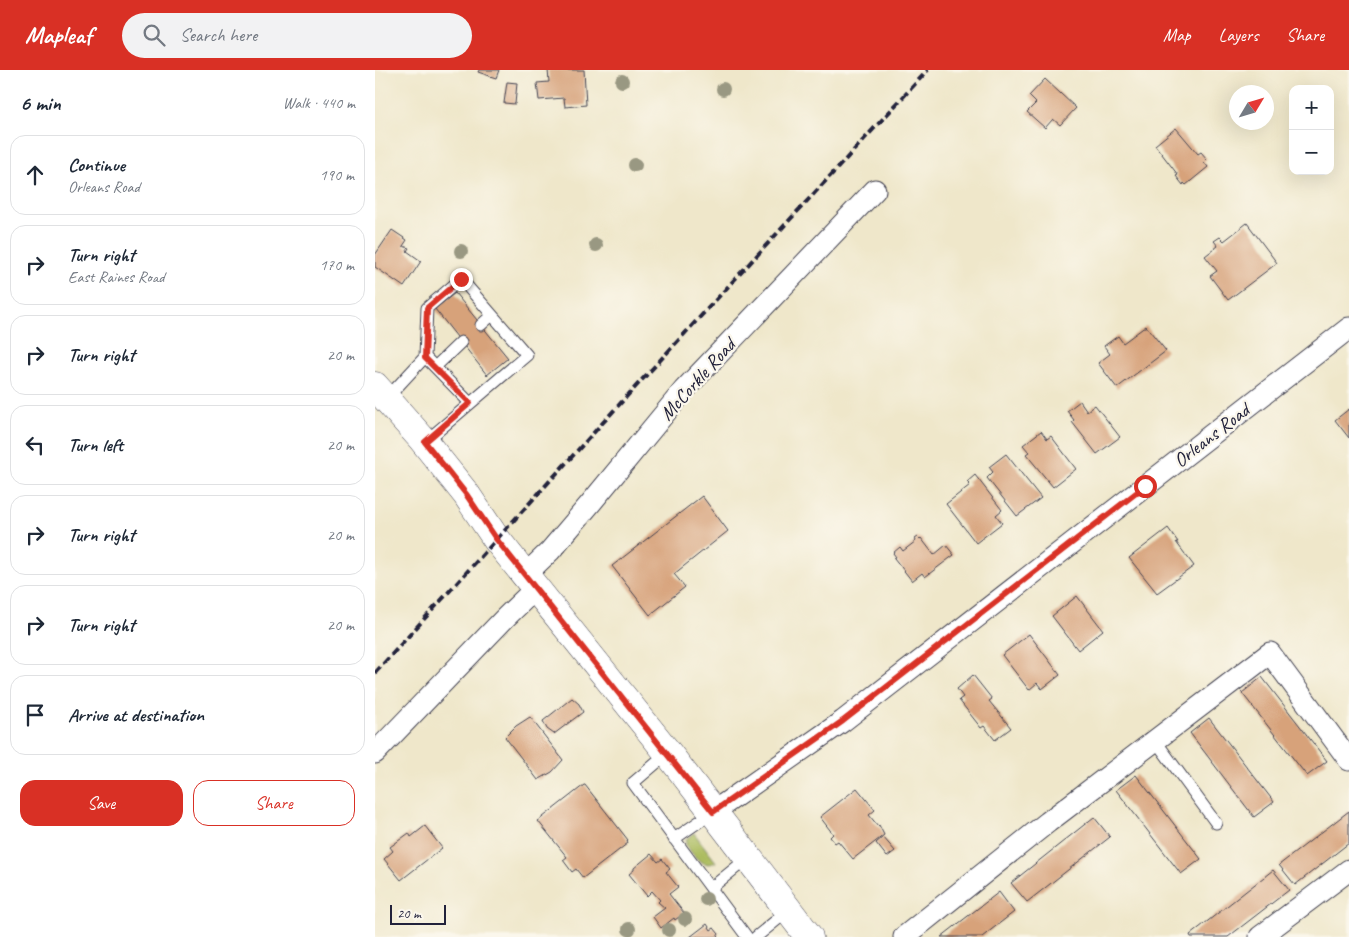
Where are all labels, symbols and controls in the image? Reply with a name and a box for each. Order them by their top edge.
search box [122,13,472,58]
text: Mapleaf [25,20,92,50]
icon: search [140,21,168,49]
text: Search here [180,23,257,47]
text: Map [1163,24,1191,46]
text: Layers [1219,24,1258,46]
text: Share [1286,24,1324,46]
north arrow [1229,85,1274,130]
map controls [1289,85,1334,175]
button: + [1289,85,1334,130]
text: 6 min [20,90,61,116]
text: Walk · 440 m [283,93,355,113]
button: − [1289,130,1334,175]
text: Continue [68,153,125,177]
icon: ahead [21,161,49,189]
text: 190 m [320,165,354,185]
text: Orleans Road [68,177,140,197]
text: Turn right [68,243,135,267]
icon: right [21,251,49,279]
text: 170 m [320,255,354,275]
text: East Raines Road [68,267,165,287]
route end [450,268,473,291]
street label: McCorkle Road [654,331,743,425]
icon: right [21,341,49,369]
text: Turn right [68,343,135,367]
text: 20 m [327,345,354,365]
street label: Orleans Road [1168,396,1257,473]
icon: left [21,431,49,459]
text: Turn left [68,433,123,457]
text: 20 m [327,435,354,455]
route start [1134,475,1157,498]
icon: right [21,521,49,549]
text: Turn right [68,523,135,547]
text: 20 m [327,525,354,545]
icon: right [21,611,49,639]
text: Turn right [68,613,135,637]
text: 20 m [327,615,354,635]
icon: arrive [21,701,49,729]
text: Arrive at destination [68,703,204,727]
button: Save [20,780,183,826]
button: Share [193,780,355,826]
scale bar [390,902,446,925]
text: 20 m [397,905,421,922]

